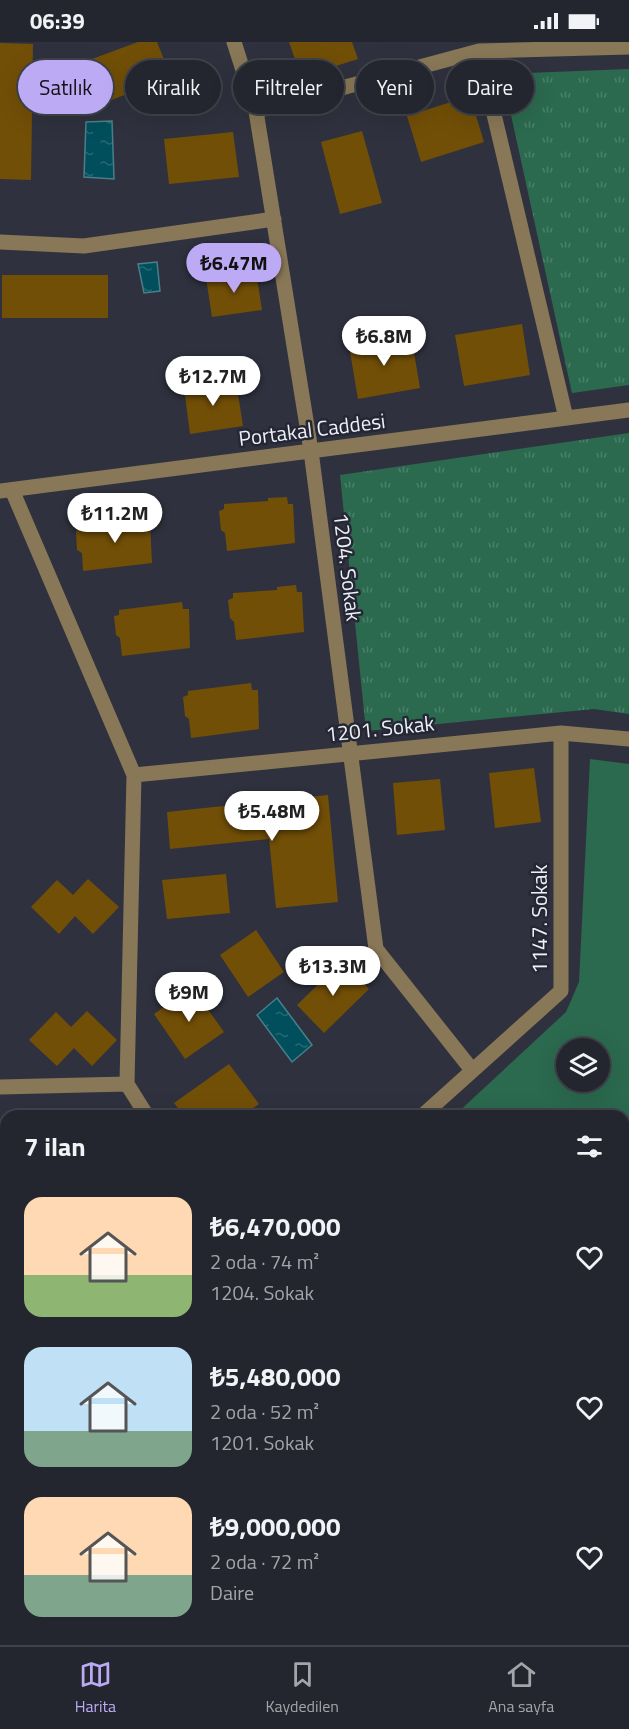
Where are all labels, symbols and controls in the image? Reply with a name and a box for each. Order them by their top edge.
text: 06:39 [30,4,85,38]
chip: Satılık [18,60,113,114]
chip: Kiralık [125,60,221,114]
chip: Filtreler [233,60,344,114]
chip: Yeni [356,60,434,114]
chip: Daire [446,60,534,114]
pin: ₺6.47M [185,243,283,294]
text: ₺6.47M [200,247,268,278]
pin: ₺6.8M [342,316,426,367]
text: ₺6.8M [356,320,412,351]
pin: ₺12.7M [164,356,262,407]
text: ₺12.7M [179,360,247,391]
street label: Portakal Caddesi [237,404,387,454]
pin: ₺11.2M [66,493,164,544]
text: ₺11.2M [81,497,149,528]
street label: 1204. Sokak [325,511,371,623]
street label: 1201. Sokak [324,706,436,750]
pin: ₺5.48M [223,791,321,842]
text: ₺5.48M [238,795,306,826]
street label: 1147. Sokak [523,864,555,974]
pin: ₺13.3M [284,946,382,997]
text: ₺13.3M [299,950,367,981]
pin: ₺9M [160,972,218,1023]
text: ₺9M [169,976,209,1007]
map controls [556,1038,610,1092]
button: layers [556,1038,610,1092]
text: 7 ilan [24,1127,86,1166]
icon: filters [573,1130,606,1163]
text: ₺6,470,000 [210,1207,340,1246]
icon: home [72,1221,144,1293]
icon: heart [573,1241,606,1274]
text: 2 oda · 74 m² [210,1246,319,1277]
text: 1204. Sokak [210,1277,314,1308]
text: ₺5,480,000 [210,1357,340,1396]
icon: home [72,1371,144,1443]
icon: heart [573,1391,606,1424]
text: 2 oda · 52 m² [210,1396,319,1427]
text: 1201. Sokak [210,1427,314,1458]
text: ₺9,000,000 [210,1507,340,1546]
icon: home [72,1521,144,1593]
icon: heart [573,1541,606,1574]
text: 2 oda · 72 m² [210,1546,319,1577]
text: Daire [210,1577,254,1608]
tab: Harita [75,1658,116,1718]
tab: Kaydedilen [265,1658,339,1718]
tab: Ana sayfa [488,1658,554,1718]

